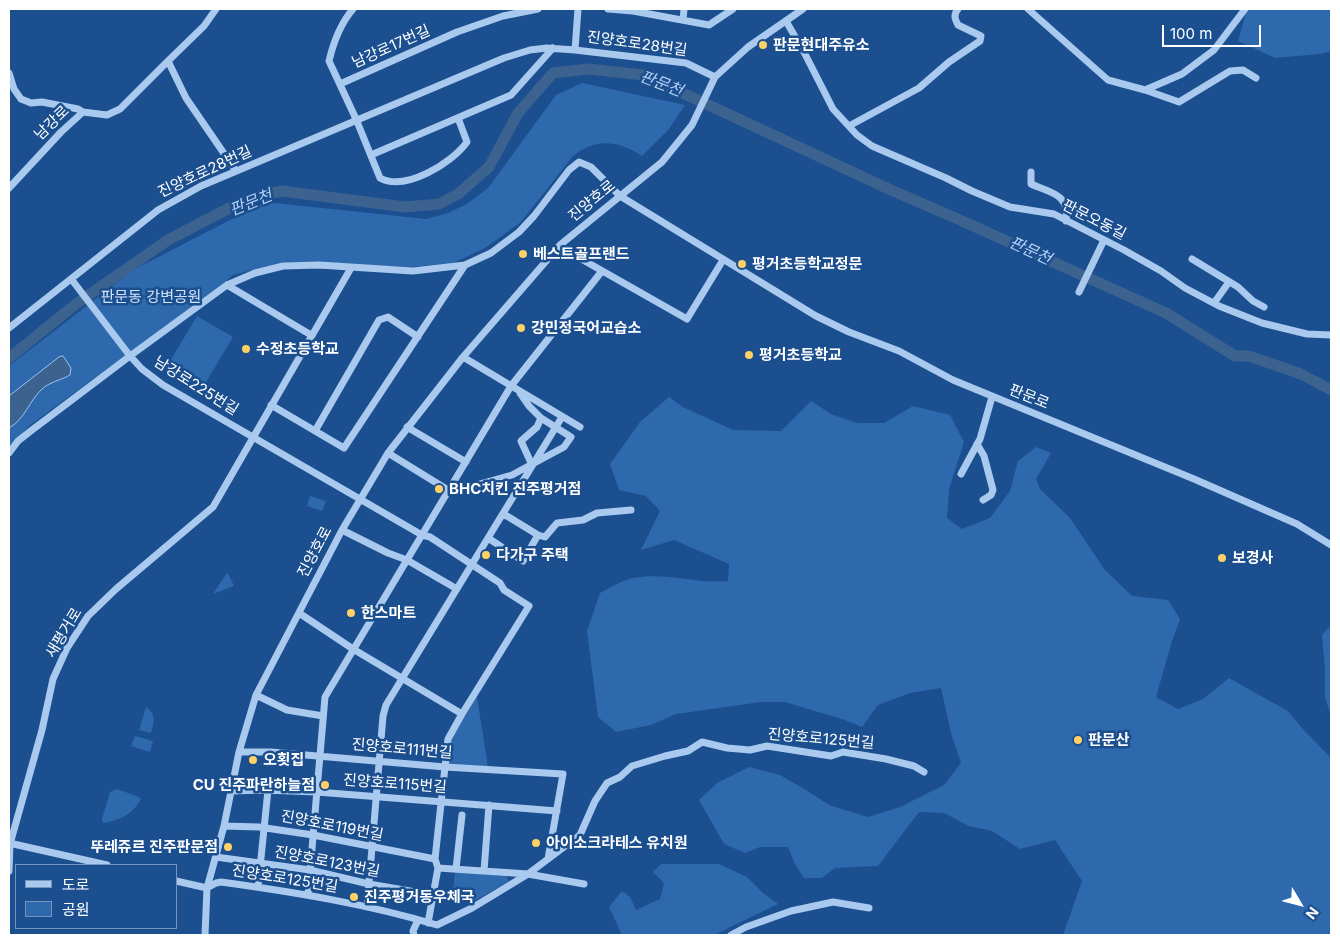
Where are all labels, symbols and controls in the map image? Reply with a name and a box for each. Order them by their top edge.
scale bar [1165,15,1264,47]
street label: 남강로17번길 [349,22,433,72]
text: 100 m [1170,24,1212,43]
street label: 진양호로28번길 [586,28,688,60]
place label: 판문현대주유소 [773,36,870,54]
marker: 판문현대주유소 [757,39,769,51]
water label: 판문천 [637,67,685,101]
street label: 남강로 [31,102,73,144]
street label: 진양호로28번길 [155,142,255,202]
street label: 진양호로 [565,177,619,225]
water label: 판문천 [227,186,275,220]
street label: 판문오동길 [1059,196,1129,244]
water label: 판문천 [1006,233,1054,269]
place label: 베스트골프랜드 [533,245,630,263]
marker: 베스트골프랜드 [517,248,529,260]
place label: 평거초등학교정문 [752,255,862,273]
marker: 평거초등학교정문 [736,258,748,270]
park label: 판문동 강변공원 [101,288,201,306]
place label: 강민정국어교습소 [531,319,641,337]
marker: 강민정국어교습소 [515,322,527,334]
place label: 수정초등학교 [256,340,339,358]
marker: 수정초등학교 [240,343,252,355]
place label: 평거초등학교 [759,346,842,364]
marker: 평거초등학교 [743,349,755,361]
street label: 남강로225번길 [150,353,242,419]
street label: 판문로 [1006,381,1052,413]
place label: BHC치킨 진주평거점 [449,480,581,498]
marker: BHC치킨 진주평거점 [433,483,445,495]
street label: 진양호로 [294,523,336,581]
place label: 다가구 주택 [496,546,569,564]
marker: 다가구 주택 [480,549,492,561]
place label: 보경사 [1232,549,1273,567]
marker: 보경사 [1216,552,1228,564]
place label: 한스마트 [361,604,416,622]
street label: 새평거로 [42,605,86,661]
marker: 한스마트 [345,607,357,619]
street label: 진양호로125번길 [767,725,875,753]
place label: 판문산 [1088,731,1129,749]
marker: 판문산 [1072,734,1084,746]
street label: 진양호로111번길 [351,736,453,762]
place label: 오횟집 [263,751,304,769]
marker: 오횟집 [247,754,259,766]
street label: 진양호로115번길 [342,771,448,797]
place label: CU 진주파란하늘점 [193,776,315,794]
marker: CU 진주파란하늘점 [319,779,331,791]
street label: 진양호로119번길 [279,807,385,845]
place label: 아이소크라테스 유치원 [546,834,688,852]
marker: 아이소크라테스 유치원 [530,837,542,849]
place label: 뚜레쥬르 진주판문점 [90,838,218,856]
marker: 뚜레쥬르 진주판문점 [222,841,234,853]
street label: 진양호로123번길 [273,843,381,881]
street label: 진양호로125번길 [231,862,339,896]
legend [15,864,178,929]
text: 도로 [62,875,90,894]
north arrow [1275,879,1325,929]
place label: 진주평거동우체국 [364,888,474,906]
marker: 진주평거동우체국 [348,891,360,903]
text: 공원 [62,900,90,919]
text: N [1302,904,1322,923]

